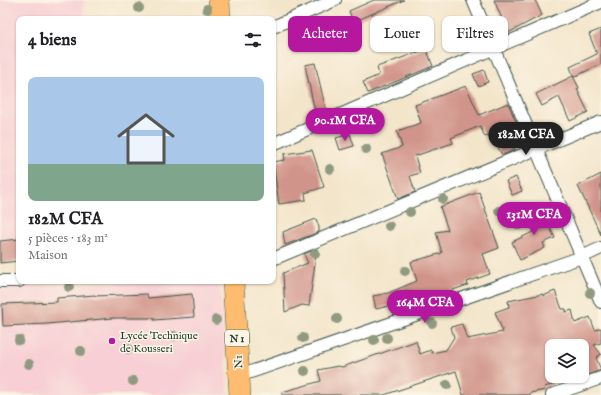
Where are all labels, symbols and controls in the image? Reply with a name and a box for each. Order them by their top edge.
chip: Acheter [288,16,362,52]
chip: Louer [370,16,434,52]
chip: Filtres [442,16,508,52]
icon: filters [242,29,264,51]
text: 4 biens [28,30,76,51]
icon: home [110,103,182,175]
pin: 90.1M CFA [299,108,391,142]
text: 90.1M CFA [315,112,375,129]
pin: 182M CFA [485,122,567,156]
text: 182M CFA [497,126,555,143]
pin: 131M CFA [493,202,575,236]
text: 131M CFA [506,206,562,223]
text: 182M CFA [28,209,103,230]
text: 5 pièces · 183 m² [28,230,108,247]
text: Maison [28,247,68,264]
pin: 164M CFA [384,290,466,324]
text: 164M CFA [396,294,454,311]
place label: Lycée Technique de Kousseri [120,329,198,356]
road number: N 1 [225,330,249,346]
marker: Lycée Technique de Kousseri [107,336,117,346]
map controls [545,339,589,383]
button: layers [545,339,589,383]
street label: N1 [232,355,246,369]

